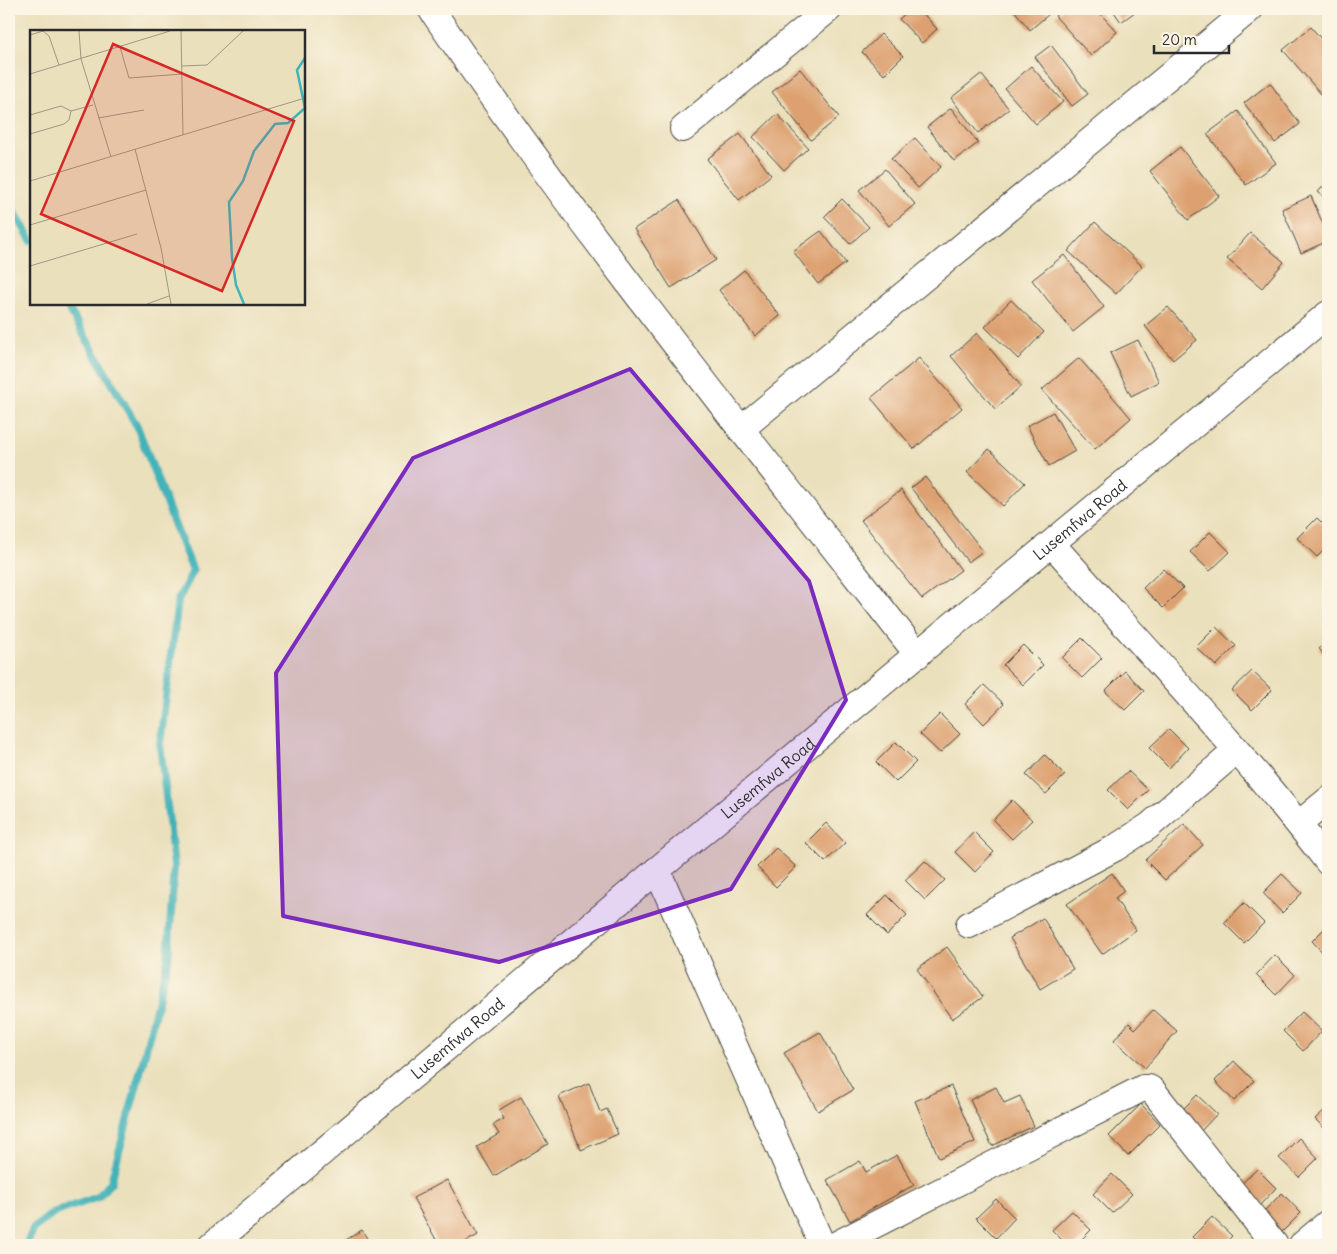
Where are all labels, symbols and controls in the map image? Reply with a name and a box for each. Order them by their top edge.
scale bar [1154,22,1230,54]
inset map [30,30,305,305]
text: 20 m [1162,30,1197,49]
street label: Lusemfwa Road [1029,475,1131,564]
street label: Lusemfwa Road [717,733,819,823]
street label: Lusemfwa Road [407,993,508,1083]

